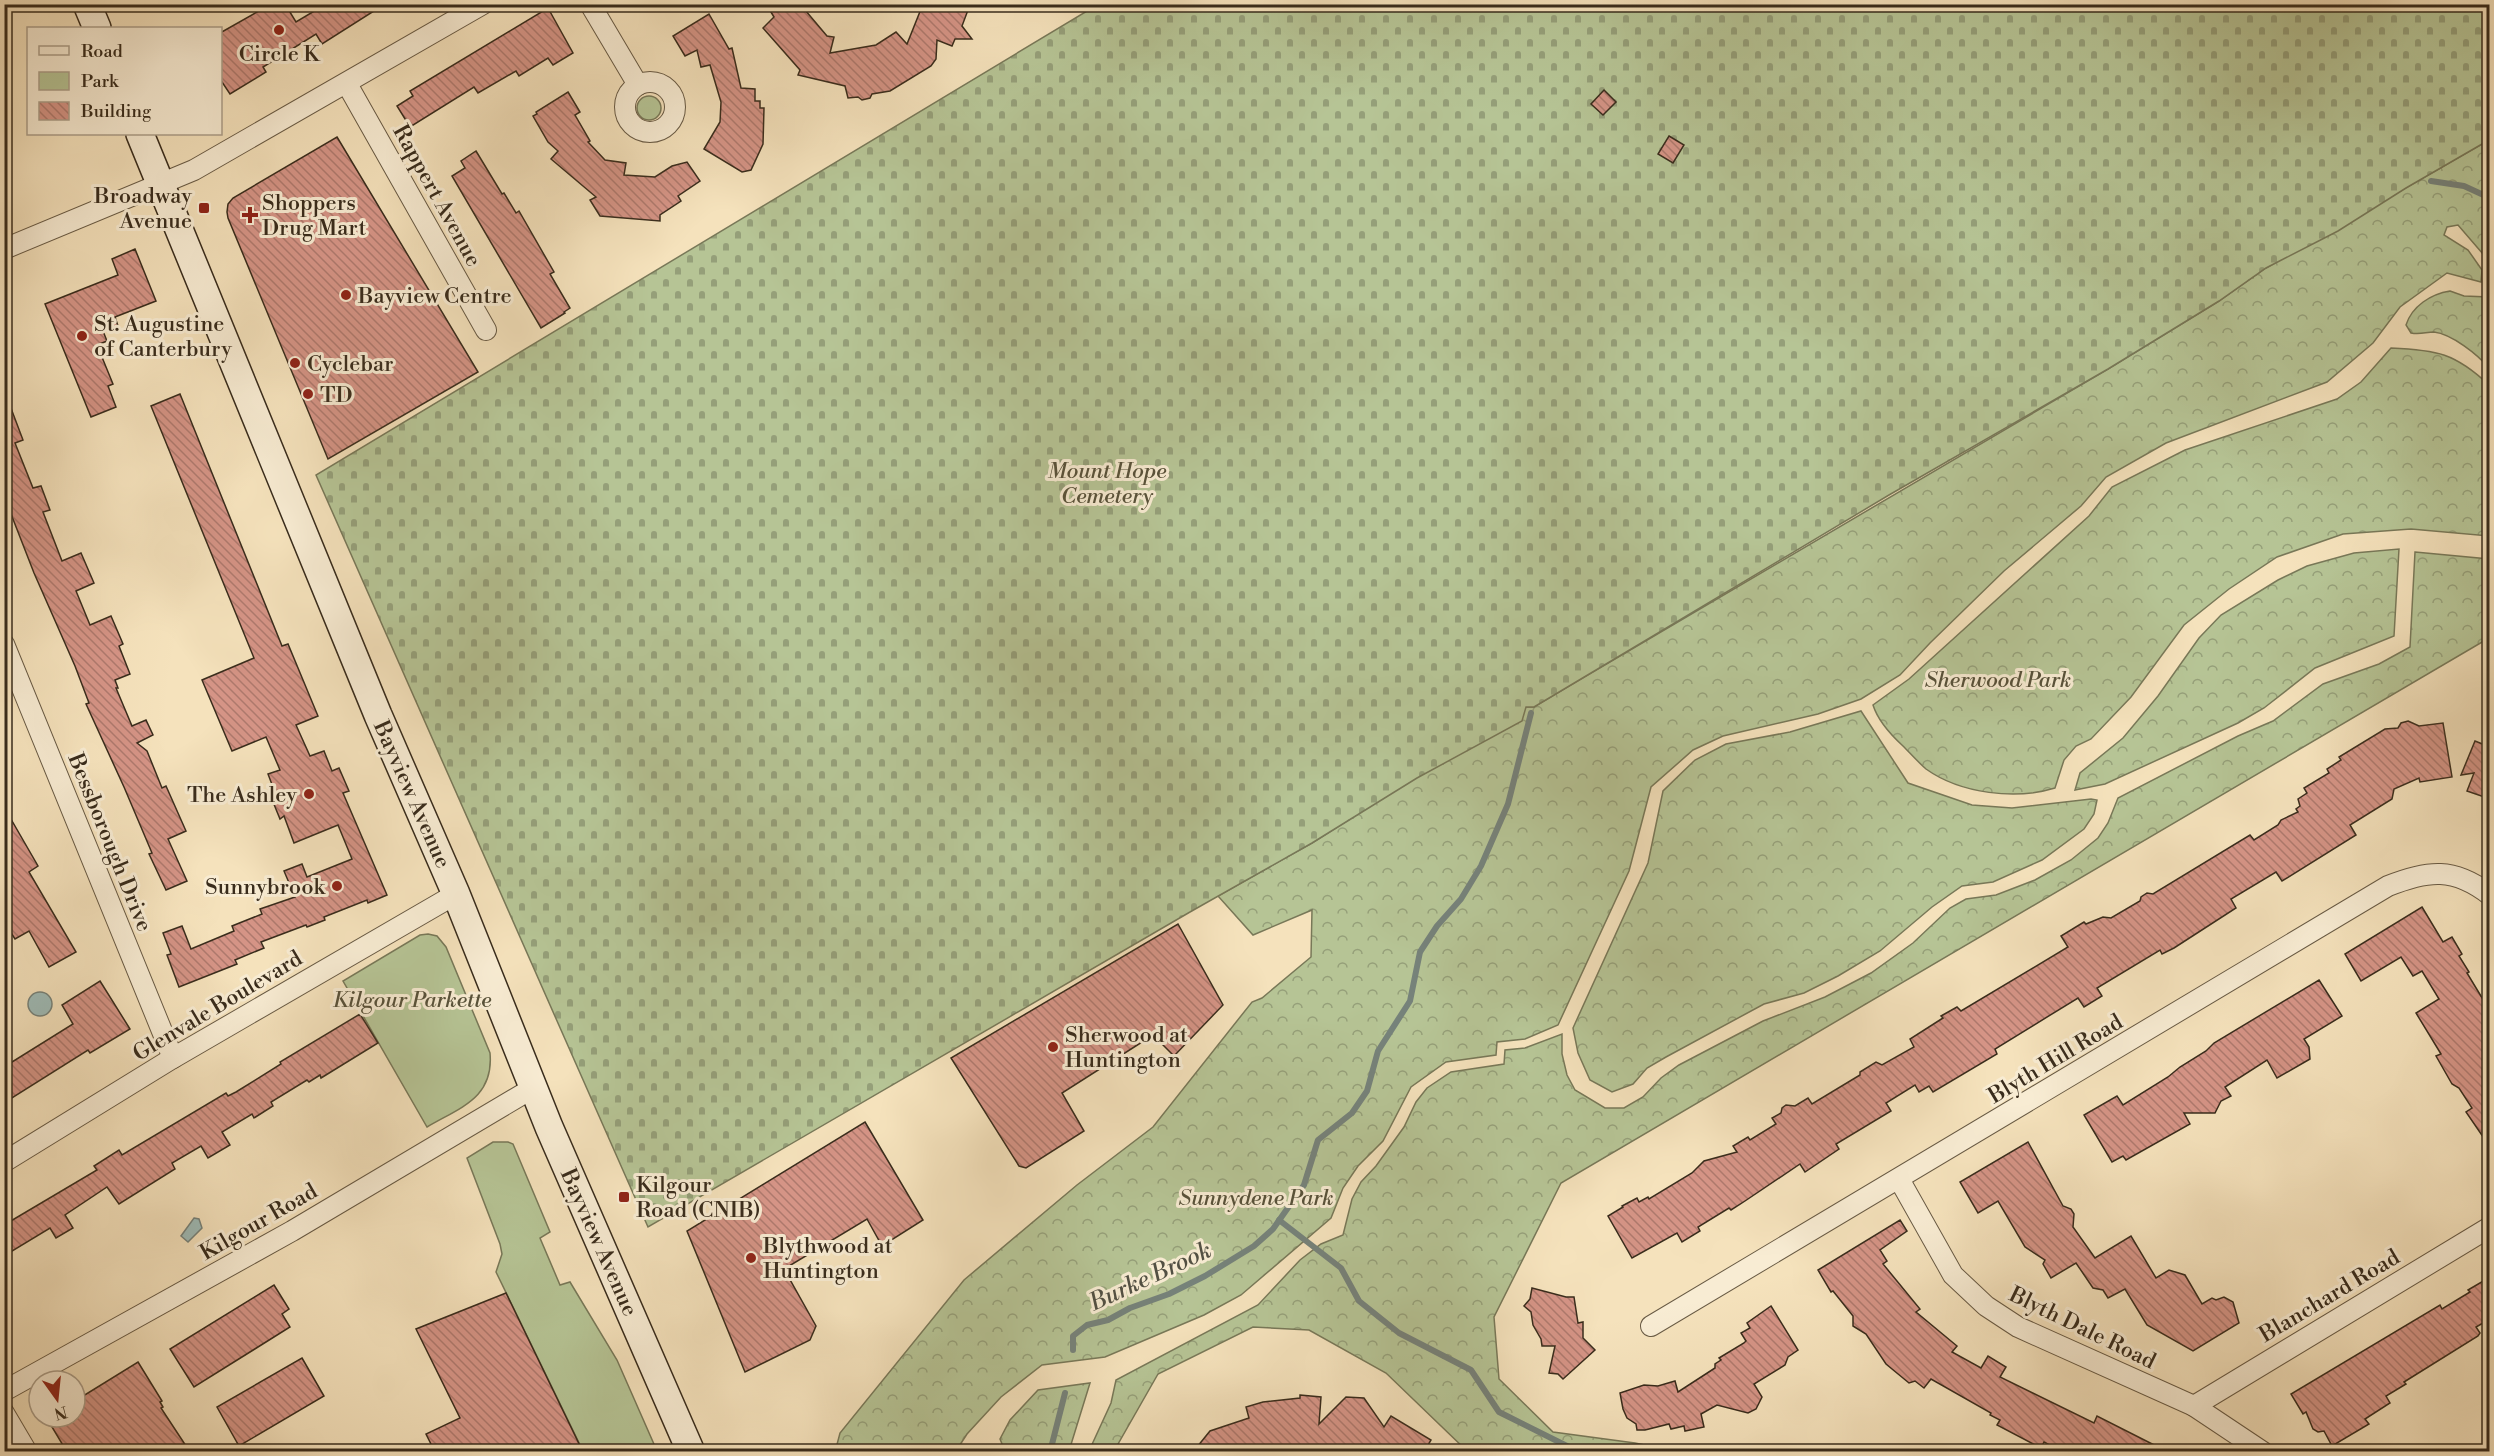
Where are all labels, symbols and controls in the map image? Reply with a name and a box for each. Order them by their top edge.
marker: Circle K [272,23,286,37]
legend [27,27,222,135]
text: Road [81,40,124,63]
place label: Circle K [239,41,321,68]
text: Park [81,70,120,93]
text: Building [80,100,152,123]
street label: Rappert Avenue [386,120,487,272]
place label: Broadway Avenue [93,183,192,235]
place label: Shoppers Drug Mart [262,190,366,242]
marker: Broadway Avenue [197,201,211,215]
marker: Shoppers Drug Mart [243,208,257,222]
place label: Bayview Centre [357,283,512,310]
marker: Bayview Centre [339,288,353,302]
place label: St. Augustine of Canterbury [94,311,232,363]
marker: St. Augustine of Canterbury [75,329,89,343]
place label: Cyclebar [307,351,394,378]
marker: Cyclebar [288,356,302,370]
place label: TD [320,382,353,409]
marker: TD [301,387,315,401]
park label: Mount Hope Cemetery [1047,458,1167,510]
park label: Sherwood Park [1925,667,2071,694]
street label: Bayview Avenue [367,716,456,873]
street label: Bessborough Drive [61,749,158,936]
place label: The Ashley [187,782,297,809]
marker: The Ashley [302,787,316,801]
place label: Sunnybrook [205,874,327,901]
marker: Sunnybrook [330,879,344,893]
street label: Glenvale Boulevard [128,945,308,1067]
park label: Kilgour Parkette [332,987,492,1014]
street label: Blyth Hill Road [1983,1008,2128,1110]
place label: Sherwood at Huntington [1065,1022,1188,1074]
marker: Sherwood at Huntington [1046,1040,1060,1054]
street label: Bayview Avenue [554,1164,643,1321]
place label: Kilgour Road (CNIB) [636,1172,760,1224]
street label: Kilgour Road [195,1178,323,1267]
park label: Sunnydene Park [1178,1185,1334,1212]
marker: Kilgour Road (CNIB) [617,1190,631,1204]
place label: Blythwood at Huntington [762,1233,893,1285]
water label: Burke Brook [1084,1236,1216,1319]
street label: Blanchard Road [2254,1244,2405,1349]
marker: Blythwood at Huntington [744,1251,758,1265]
street label: Blyth Dale Road [2004,1281,2161,1376]
north arrow [27,1369,87,1429]
text: N [52,1401,69,1424]

